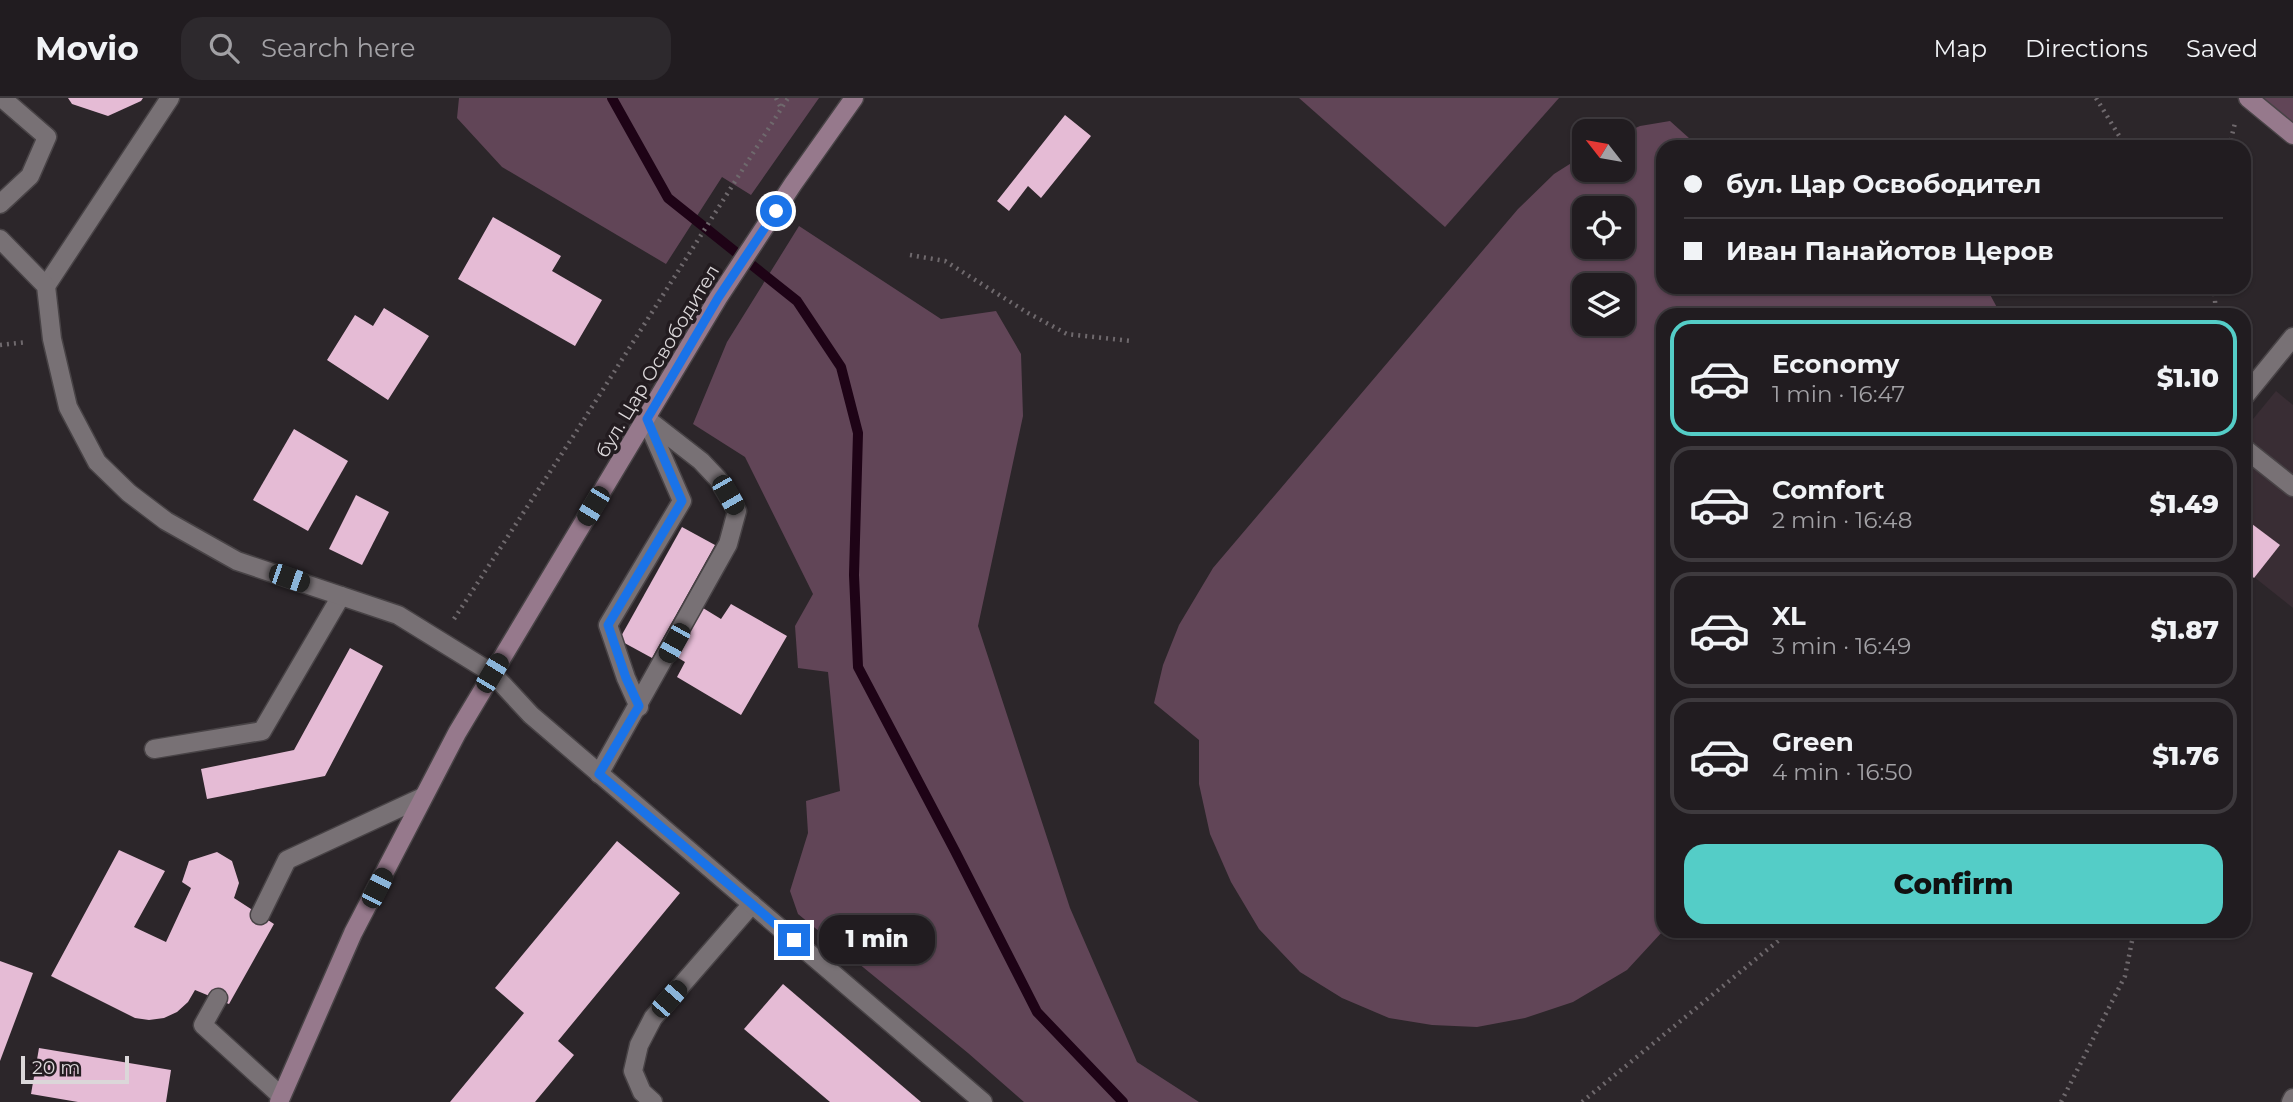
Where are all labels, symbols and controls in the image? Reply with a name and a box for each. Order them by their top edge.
search box [181,17,671,80]
text: Movio [35,28,139,68]
icon: search [205,29,243,67]
text: Search here [261,32,416,64]
text: Map [1934,34,1987,63]
text: Directions [2025,34,2148,63]
text: Saved [2186,34,2258,63]
north arrow [1572,119,1634,182]
map controls [1572,119,1635,336]
text: бул. Цар Освободител [1726,168,2041,200]
route start [760,195,792,227]
button: locate [1572,196,1635,259]
text: Иван Панайотов Церов [1726,235,2054,267]
street label: бул. Цар Освободител [591,261,724,462]
button: layers [1572,273,1635,336]
icon: car [1688,347,1751,410]
text: Economy [1772,348,1899,380]
text: $1.10 [2157,362,2219,394]
text: 1 min · 16:47 [1772,380,1905,408]
car [709,472,748,518]
icon: car [1688,473,1751,536]
text: Comfort [1772,474,1884,506]
car [574,483,613,529]
text: $1.49 [2149,488,2219,520]
text: 2 min · 16:48 [1772,506,1912,534]
car [266,561,313,595]
icon: car [1688,599,1751,662]
text: XL [1772,600,1806,632]
text: $1.87 [2150,614,2219,646]
car [655,620,694,666]
text: 3 min · 16:49 [1772,632,1911,660]
car [473,650,512,696]
icon: car [1688,725,1751,788]
text: Green [1772,726,1854,758]
text: $1.76 [2152,740,2219,772]
text: 4 min · 16:50 [1772,758,1913,786]
button: Confirm [1684,844,2223,924]
car [359,865,396,911]
callout: 1 min [818,916,934,964]
route end [778,924,810,956]
text: 1 min [845,925,909,953]
car [648,976,691,1022]
scale bar [21,1053,130,1085]
text: 20 m [32,1056,80,1079]

